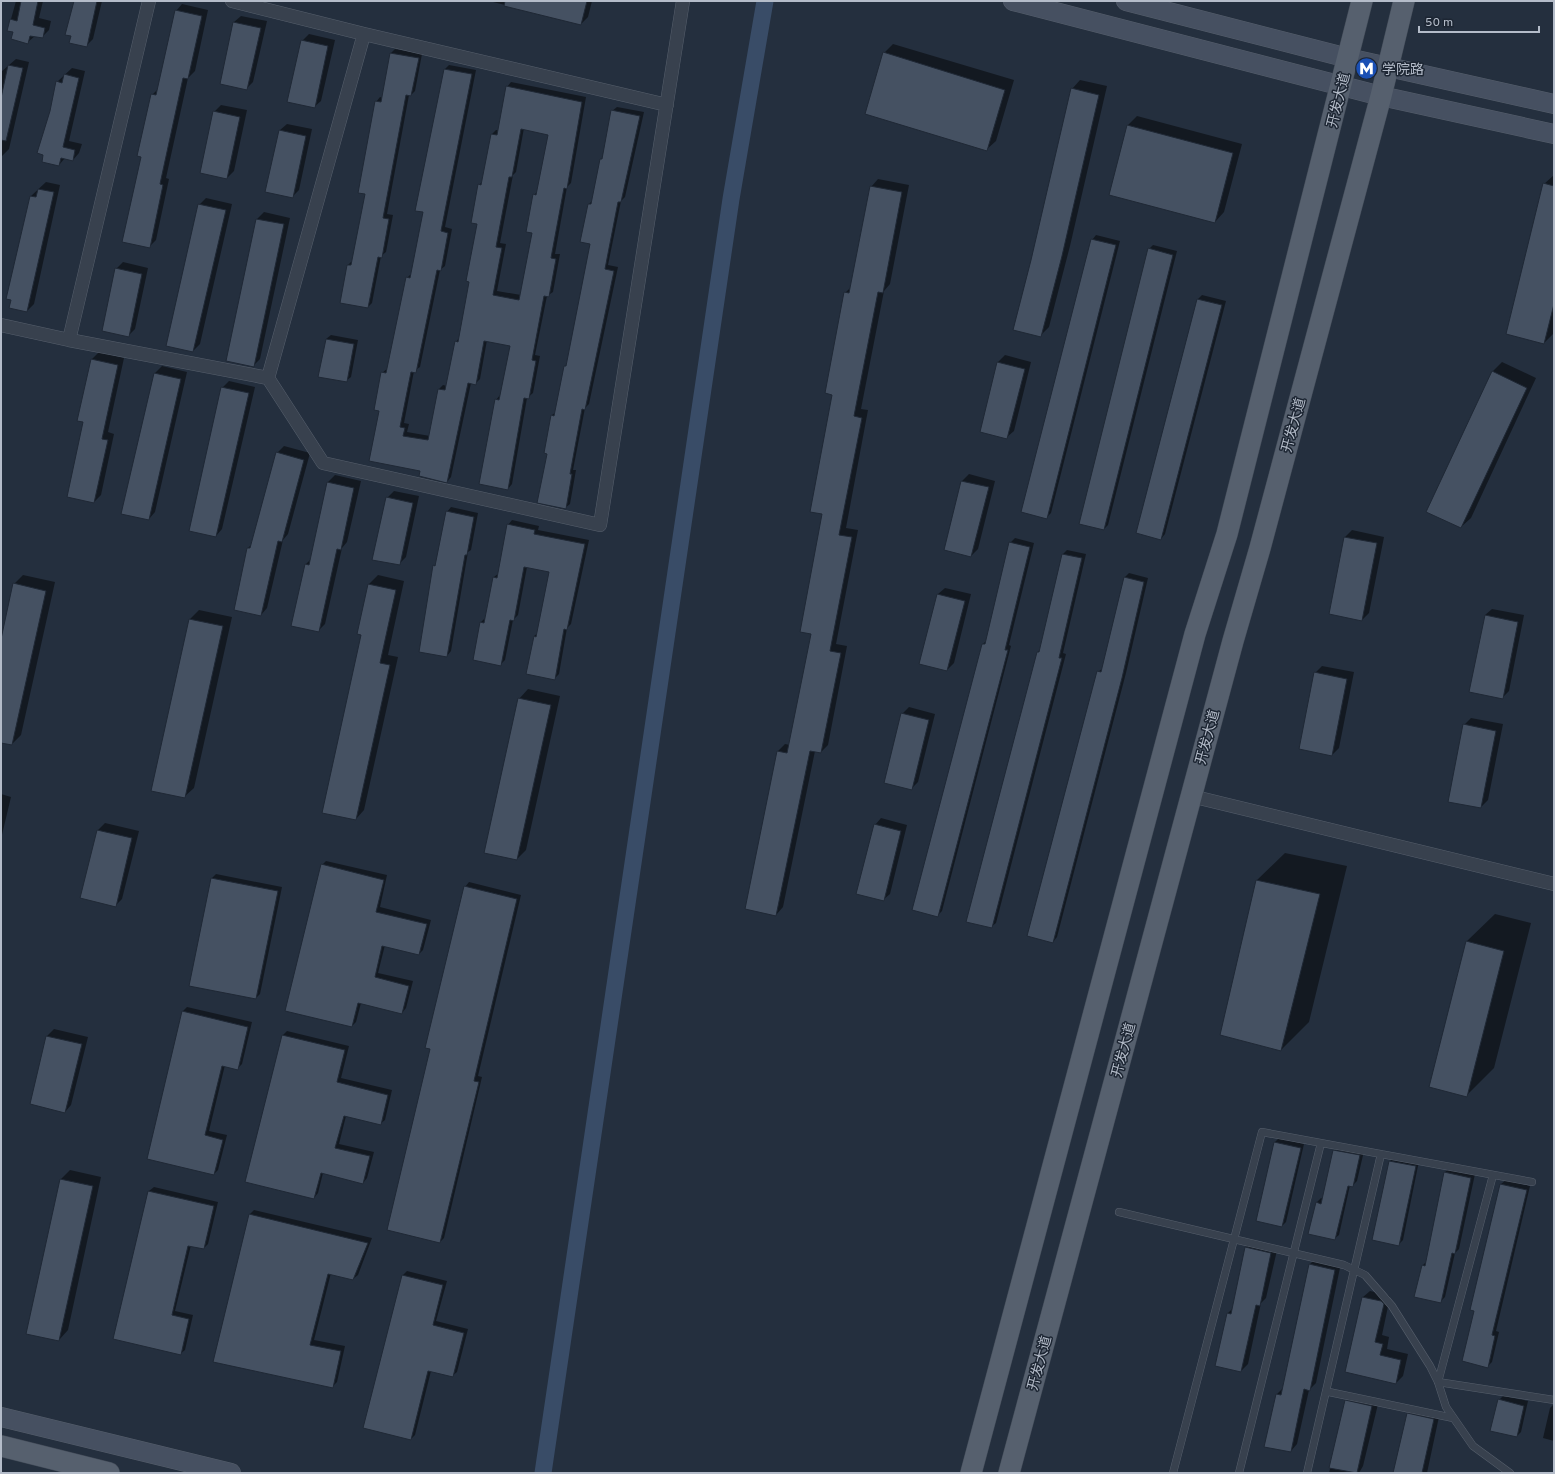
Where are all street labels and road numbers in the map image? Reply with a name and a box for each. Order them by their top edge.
street label: 开发大道 [1323,71,1354,130]
street label: 开发大道 [1278,396,1310,455]
street label: 开发大道 [1192,708,1224,767]
street label: 开发大道 [1108,1021,1140,1080]
street label: 开发大道 [1024,1334,1056,1393]

